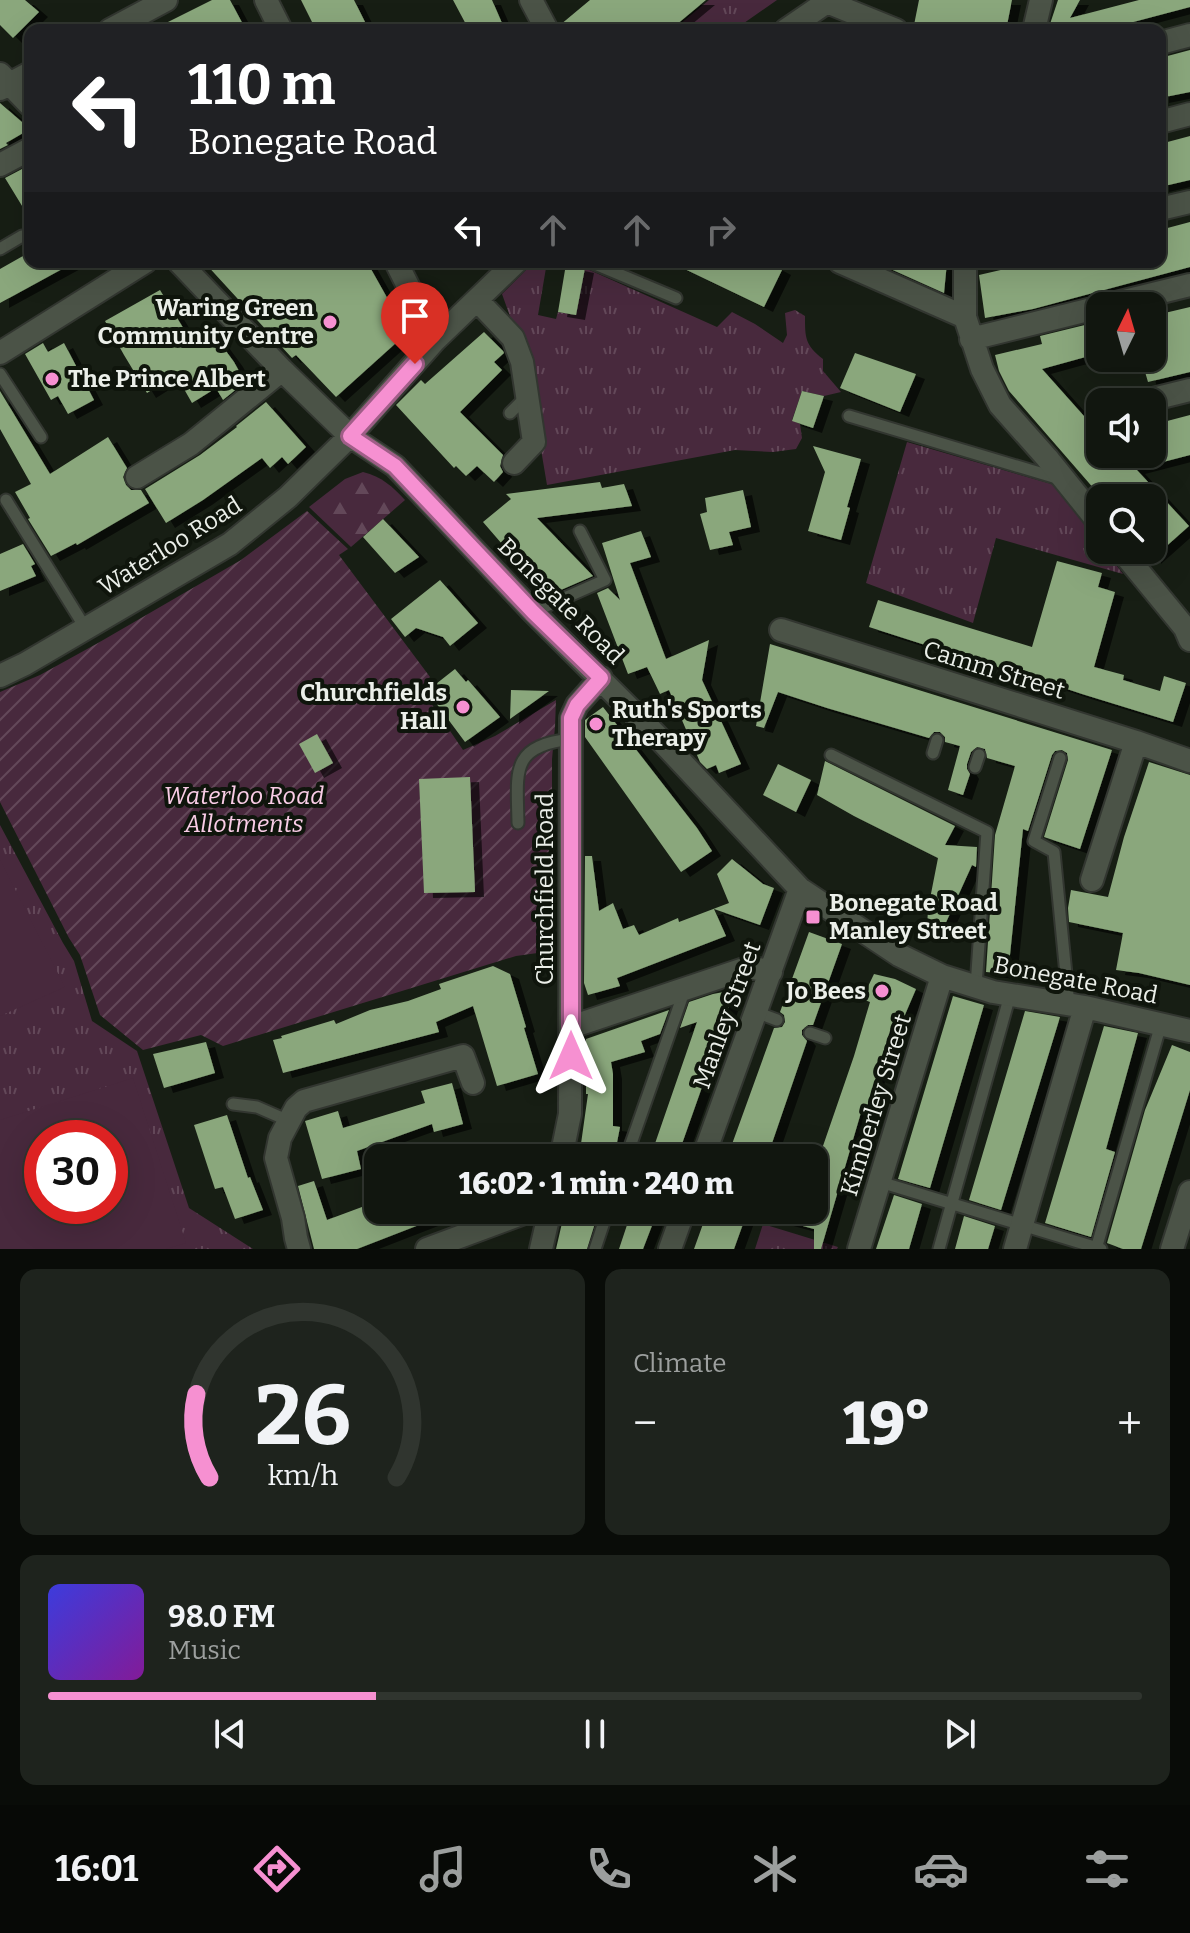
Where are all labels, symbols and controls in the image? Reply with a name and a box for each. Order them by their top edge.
text: 110 m [188,52,335,119]
icon: left [56,56,160,160]
text: Bonegate Road [188,120,437,164]
icon: left [447,208,491,252]
icon: ahead [531,208,575,252]
icon: ahead [615,208,659,252]
icon: right [699,208,743,252]
pin [381,282,449,364]
north arrow [1086,292,1166,372]
map controls [1086,292,1166,564]
place label: Waring Green Community Centre [98,294,315,350]
icon: arrive [393,294,437,338]
marker: Waring Green Community Centre [321,313,339,331]
place label: The Prince Albert [68,365,266,393]
marker: The Prince Albert [43,370,61,388]
button: sound [1086,388,1166,468]
button: search [1086,484,1166,564]
street label: Waterloo Road [93,491,247,601]
street label: Bonegate Road [492,532,630,670]
street label: Camm Street [920,635,1068,705]
place label: Churchfields Hall [300,679,448,735]
place label: Ruth's Sports Therapy [612,696,762,752]
marker: Churchfields Hall [454,698,472,716]
marker: Ruth's Sports Therapy [587,715,605,733]
park label: Waterloo Road Allotments [164,782,324,838]
street label: Churchfield Road [531,793,559,985]
place label: Bonegate Road Manley Street [829,889,998,945]
marker: Bonegate Road Manley Street [804,908,822,926]
street label: Manley Street [687,938,767,1092]
street label: Bonegate Road [992,950,1160,1010]
place label: Jo Bees [784,977,866,1005]
marker: Jo Bees [873,982,891,1000]
street label: Kimberley Street [835,1010,917,1199]
position arrow [529,1014,613,1098]
speed limit sign: 30 [24,1120,128,1224]
text: 16:02 · 1 min · 240 m [459,1166,733,1202]
text: Climate [633,1348,727,1379]
text: 26 [255,1366,350,1466]
text: 19° [843,1388,931,1460]
text: − [633,1397,657,1450]
text: + [1117,1397,1142,1450]
text: km/h [267,1458,338,1493]
text: 98.0 FM [168,1599,275,1635]
text: Music [168,1635,241,1666]
icon: previous [208,1712,252,1756]
icon: pause [573,1712,617,1756]
icon: next [938,1712,982,1756]
icon: directions [249,1841,305,1897]
icon: music [415,1841,471,1897]
icon: phone [581,1841,637,1897]
icon: climate [747,1841,803,1897]
icon: car [913,1841,969,1897]
icon: filters [1079,1841,1135,1897]
text: 16:01 [55,1847,138,1891]

